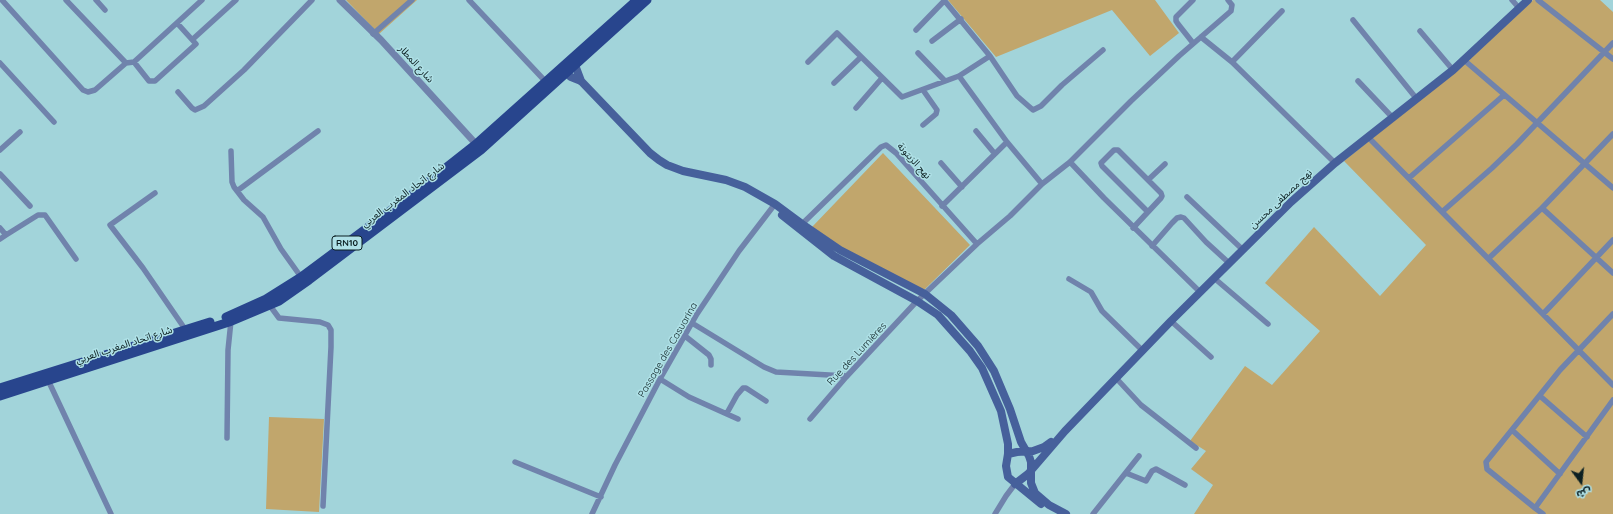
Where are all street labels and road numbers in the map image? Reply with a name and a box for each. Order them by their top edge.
street label: شارع المطار [396,43,436,85]
street label: نهج الزيتونة [895,140,933,182]
street label: شارع اتحاد المغرب العربي [359,160,447,230]
street label: نهج مصطفى محسن [1247,167,1315,231]
road number: RN10 [332,236,362,250]
street label: Passage des Casuarina [636,300,700,400]
street label: Rue des Lumières [825,320,889,388]
street label: شارع اتحاد المغرب العربي [74,324,174,366]

